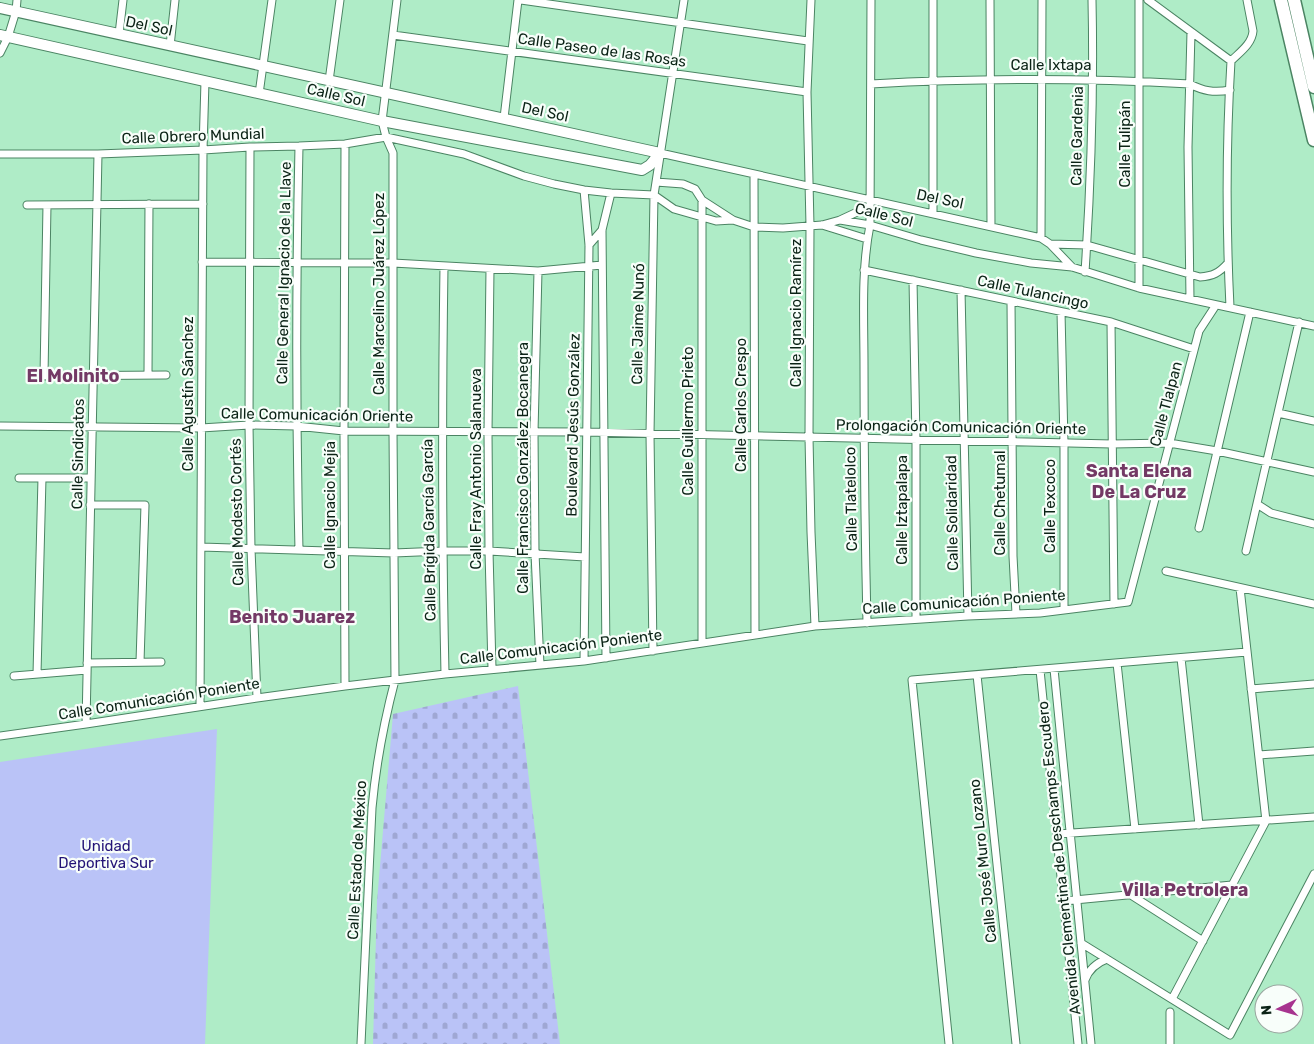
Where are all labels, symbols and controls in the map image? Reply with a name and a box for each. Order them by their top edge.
street label: Del Sol [124,12,174,40]
street label: Calle Paseo de las Rosas [517,29,688,71]
street label: Calle Ixtapa [1010,56,1092,74]
street label: Calle Sol [305,80,367,110]
street label: Calle Gardenia [1067,86,1087,186]
street label: Del Sol [520,98,570,126]
street label: Calle Tulipán [1116,100,1134,188]
street label: Calle Obrero Mundial [121,125,265,147]
street label: Calle General Ignacio de la Llave [273,161,295,385]
street label: Del Sol [915,185,965,213]
street label: Calle Marcelino Juárez López [370,192,388,395]
street label: Calle Sol [853,199,915,231]
street label: Calle Ignacio Ramírez [787,238,805,387]
street label: Calle Jaime Nunó [628,263,648,385]
street label: Calle Tulancingo [976,271,1090,313]
street label: Calle Agustín Sánchez [179,316,197,472]
street label: Boulevard Jesús González [562,333,584,517]
street label: Calle Carlos Crespo [732,338,750,472]
street label: Calle Francisco González Bocanegra [514,342,532,594]
street label: Calle Guillermo Prieto [679,346,697,496]
street label: Calle Tlalpan [1146,359,1186,449]
district label: El Molinito [27,365,119,387]
street label: Calle Fray Antonio Salanueva [467,368,485,570]
street label: Calle Sindicatos [68,398,88,510]
street label: Calle Comunicación Oriente [221,404,413,426]
street label: Prolongación Comunicación Oriente [836,416,1086,438]
street label: Calle Modesto Cortés [227,438,247,586]
street label: Calle Brígida García García [418,439,440,621]
street label: Calle Ignacio Mejía [321,441,339,569]
street label: Calle Tlatelolco [841,447,861,551]
street label: Calle Chetumal [991,450,1009,556]
street label: Calle Iztapalapa [893,455,911,565]
street label: Calle Solidaridad [942,455,962,571]
street label: Calle Texcoco [1041,459,1059,553]
district label: Santa Elena De La Cruz [1086,460,1192,503]
street label: Calle Comunicación Poniente [862,586,1066,618]
district label: Benito Juarez [229,606,355,628]
street label: Calle Comunicación Poniente [459,626,663,668]
street label: Calle Comunicación Poniente [57,674,261,724]
street label: Avenida Clementina de Deschamps Escudero [1034,700,1084,1016]
street label: Calle José Muro Lozano [965,778,1001,944]
street label: Calle Estado de México [344,780,370,940]
park label: Unidad Deportiva Sur [58,837,154,872]
district label: Villa Petrolera [1122,879,1248,901]
north arrow [1254,984,1304,1034]
text: N [1258,1004,1275,1016]

